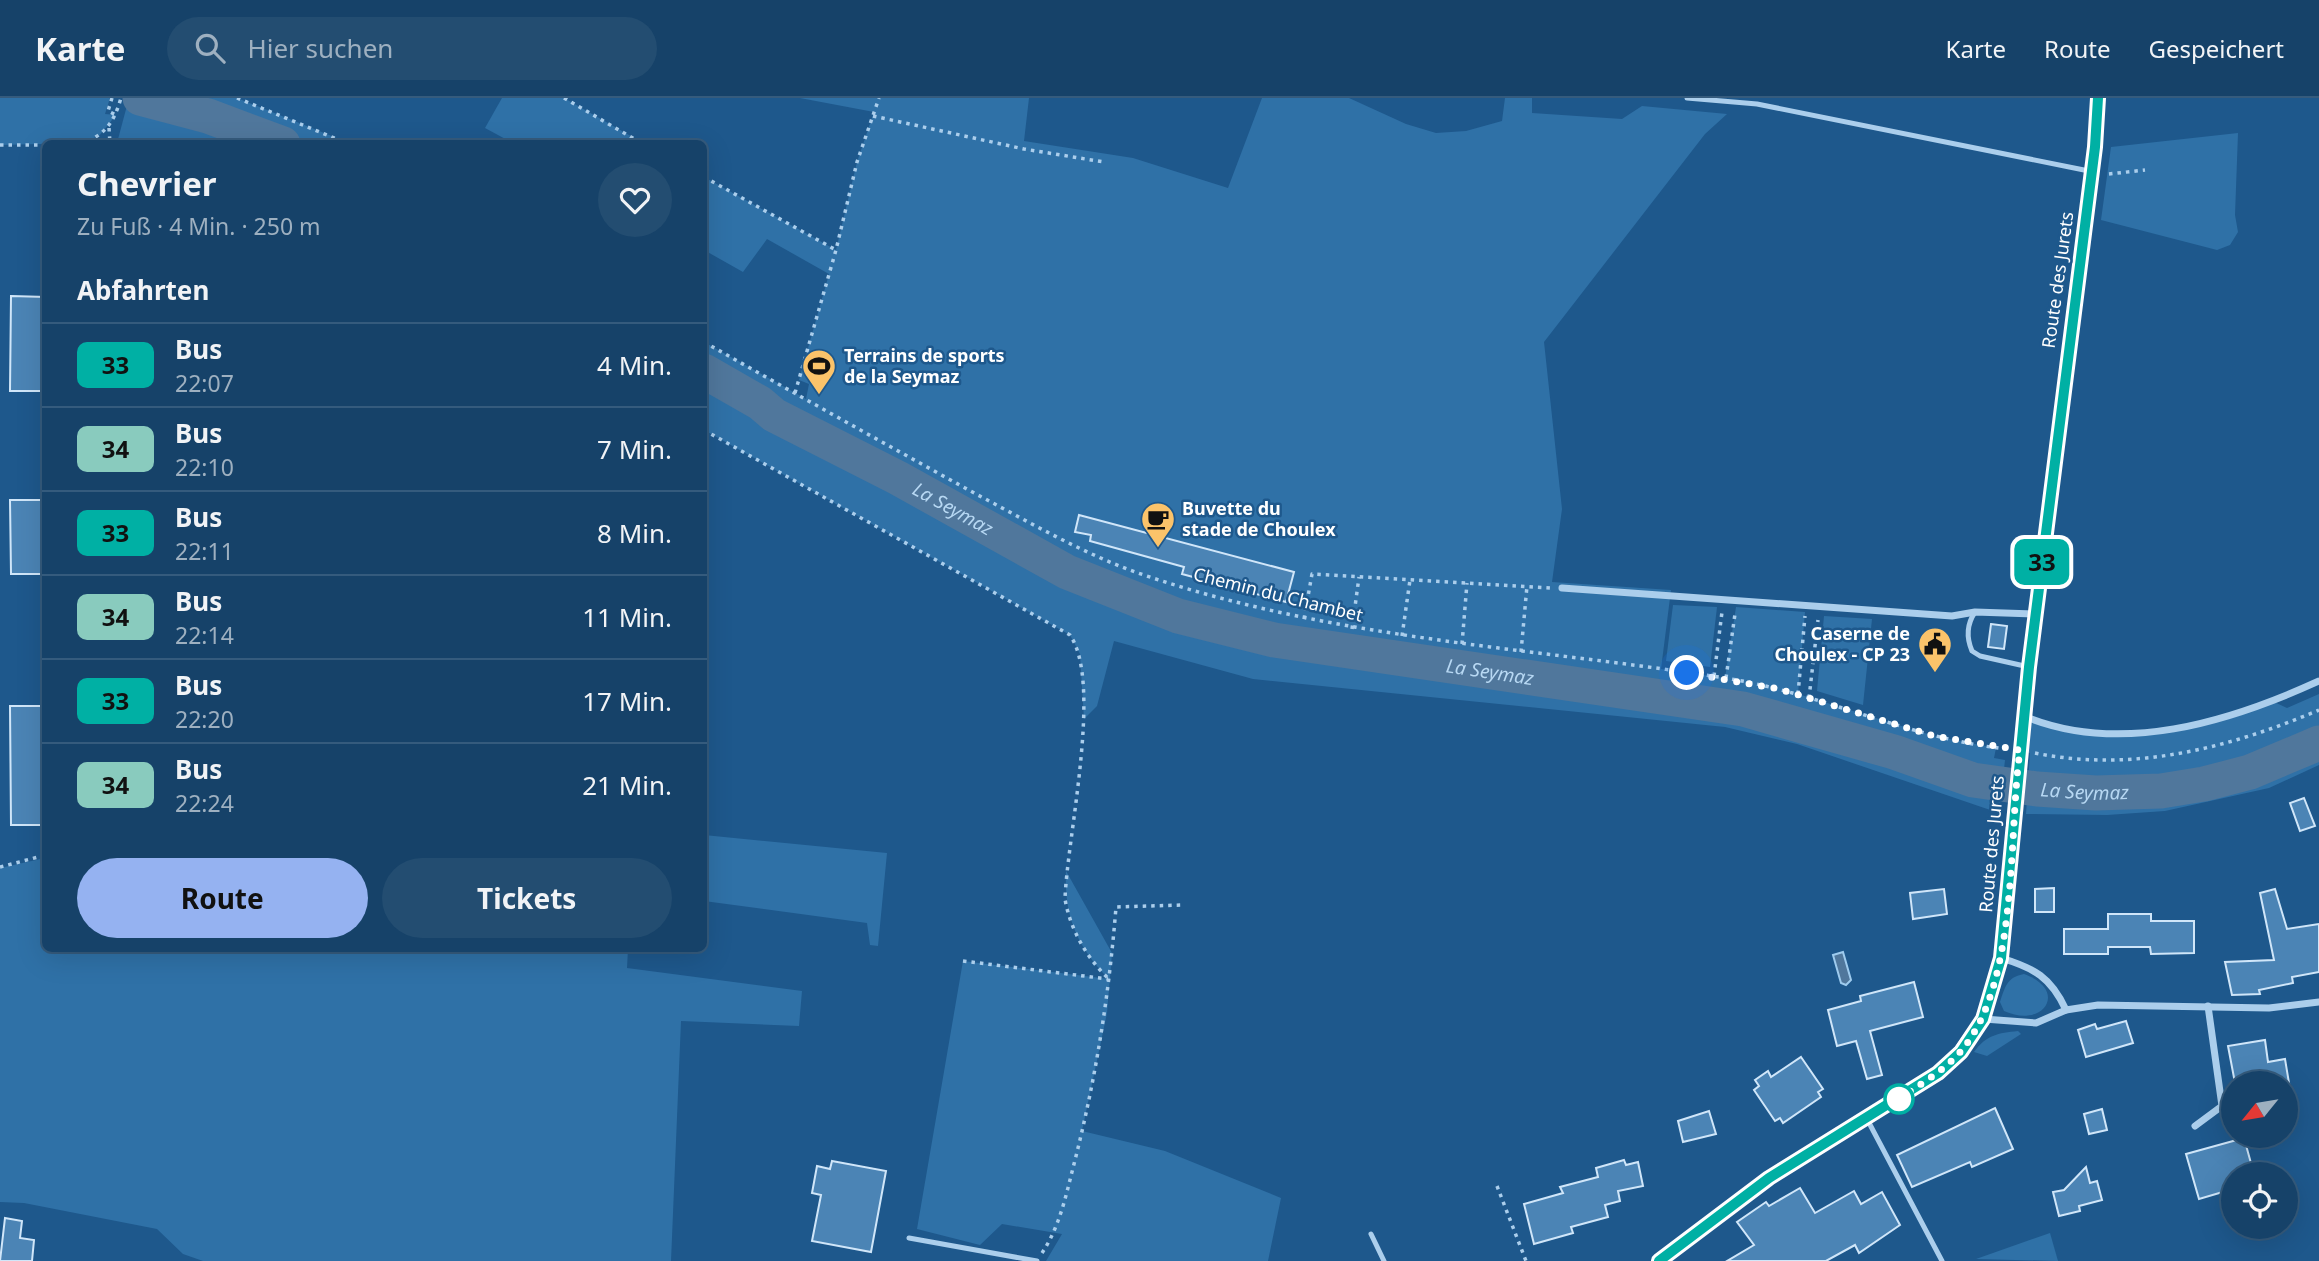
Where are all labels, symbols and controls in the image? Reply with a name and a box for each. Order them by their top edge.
search box [167,17,657,80]
text: Karte [35,26,125,71]
icon: search [191,29,229,67]
text: Hier suchen [247,30,393,66]
text: Karte [1946,32,2006,65]
text: Route [2044,32,2111,65]
text: Gespeichert [2149,32,2284,65]
text: Chevrier [77,161,217,206]
button: heart [598,163,672,237]
text: Zu Fuß · 4 Min. · 250 m [77,210,321,242]
street label: Route des Jurets [2036,210,2078,350]
text: Abfahrten [77,272,209,308]
text: Bus [175,331,222,367]
place label: Terrains de sports de la Seymaz [844,343,1005,388]
text: 4 Min. [597,347,672,383]
sports icon: Terrains de sports de la Seymaz [800,347,838,396]
text: 33 [102,348,129,381]
text: 22:07 [175,367,234,399]
text: Bus [175,415,222,451]
text: 7 Min. [597,431,672,467]
text: 34 [102,432,129,465]
text: 22:10 [175,451,234,483]
water label: La Seymaz [908,476,998,542]
place label: Buvette du stade de Choulex [1182,496,1336,541]
text: Bus [175,499,222,535]
cafe icon: Buvette du stade de Choulex [1139,500,1177,549]
text: 8 Min. [597,515,672,551]
text: 33 [102,516,129,549]
text: 22:11 [175,535,234,567]
line badge: 33 [2010,539,2074,585]
text: 33 [2028,545,2056,578]
street label: Chemin du Chambet [1191,561,1366,627]
text: Bus [175,583,222,619]
text: 11 Min. [582,599,672,635]
text: 34 [102,600,129,633]
text: 22:14 [175,619,234,651]
place label: Caserne de Choulex - CP 23 [1775,621,1910,666]
public building icon: Caserne de Choulex - CP 23 [1916,625,1954,674]
water label: La Seymaz [1444,652,1536,691]
your location [1669,655,1704,690]
text: Bus [175,667,222,703]
text: 17 Min. [582,683,672,719]
text: 33 [102,684,129,717]
text: 22:20 [175,703,234,735]
text: Bus [175,751,222,787]
text: 21 Min. [582,767,672,803]
text: 34 [102,768,129,801]
street label: Route des Jurets [1973,774,2009,913]
water label: La Seymaz [2040,776,2130,806]
text: 22:24 [175,787,234,819]
button: Route [77,858,368,938]
button: Tickets [382,858,672,938]
north arrow [2221,1071,2298,1148]
map controls [2221,1071,2298,1239]
unlabelled marker [1884,1084,1914,1114]
button: locate [2221,1162,2298,1239]

